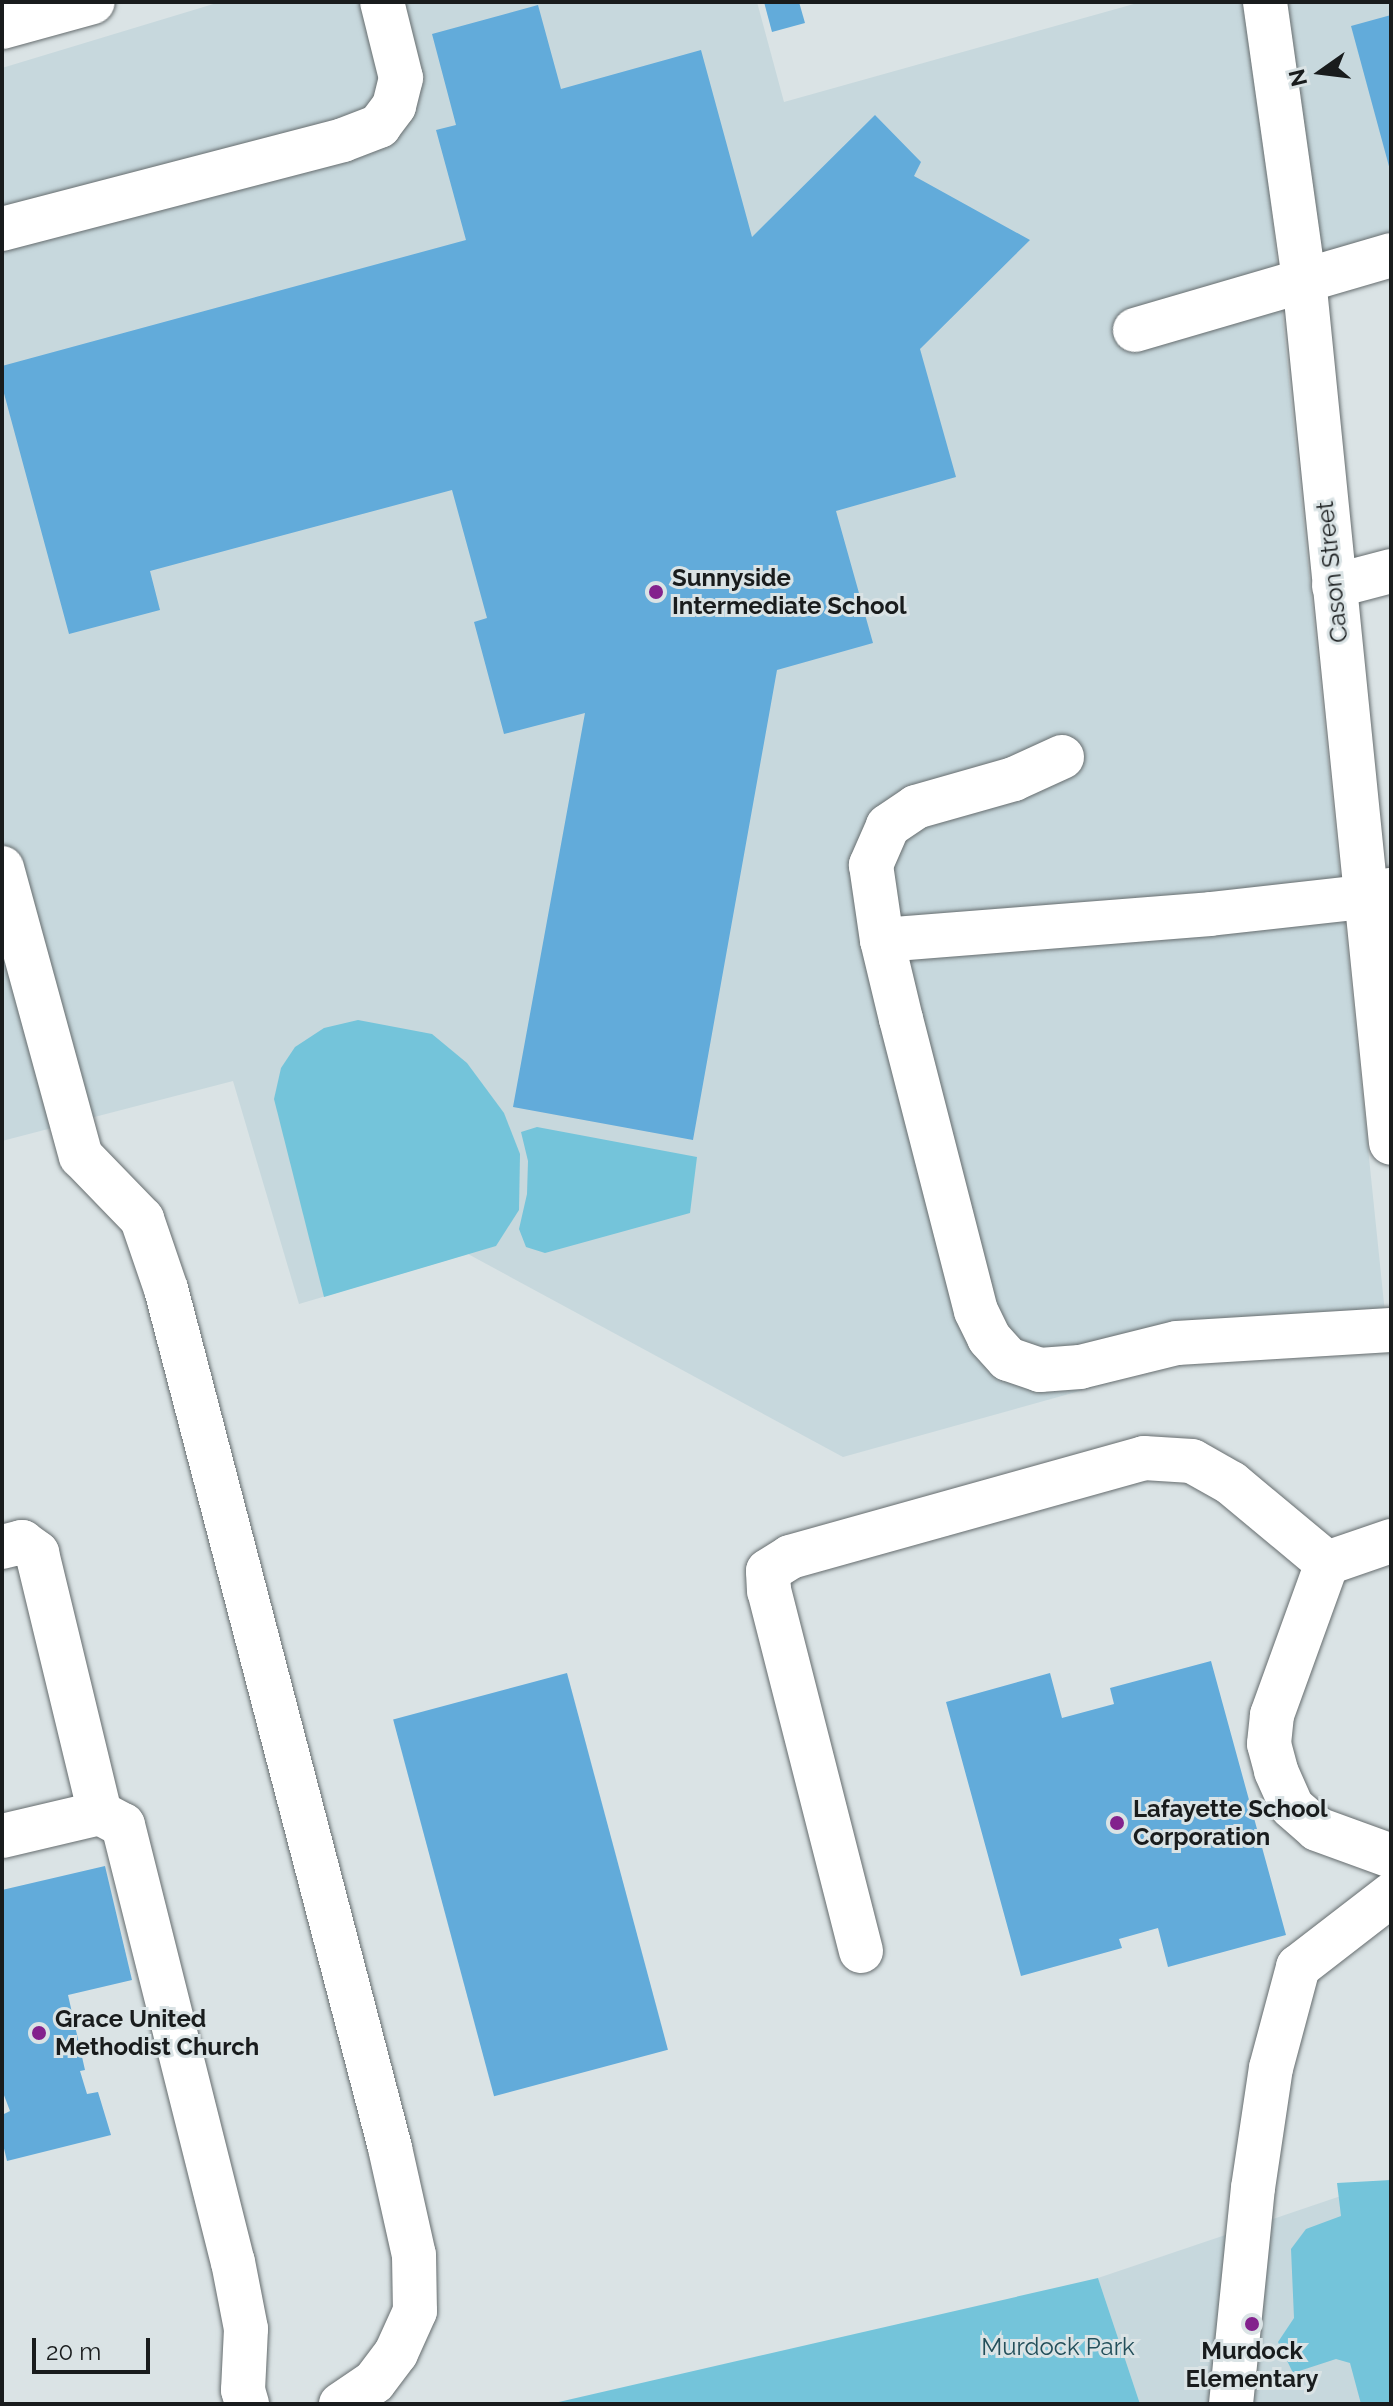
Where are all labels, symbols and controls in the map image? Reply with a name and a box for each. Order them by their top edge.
north arrow [1281,32,1361,112]
text: N [1283,67,1312,89]
street label: Cason Street [1310,500,1354,644]
place label: Sunnyside Intermediate School [672,564,907,620]
marker: Sunnyside Intermediate School [647,583,665,601]
place label: Lafayette School Corporation [1133,1795,1328,1851]
marker: Lafayette School Corporation [1108,1814,1126,1832]
place label: Grace United Methodist Church [55,2005,259,2061]
marker: Grace United Methodist Church [30,2024,48,2042]
marker: Murdock Elementary [1243,2315,1261,2333]
scale bar [36,2322,154,2372]
park label: Murdock Park [981,2333,1135,2361]
text: 20 m [46,2337,101,2366]
place label: Murdock Elementary [1185,2337,1319,2393]

